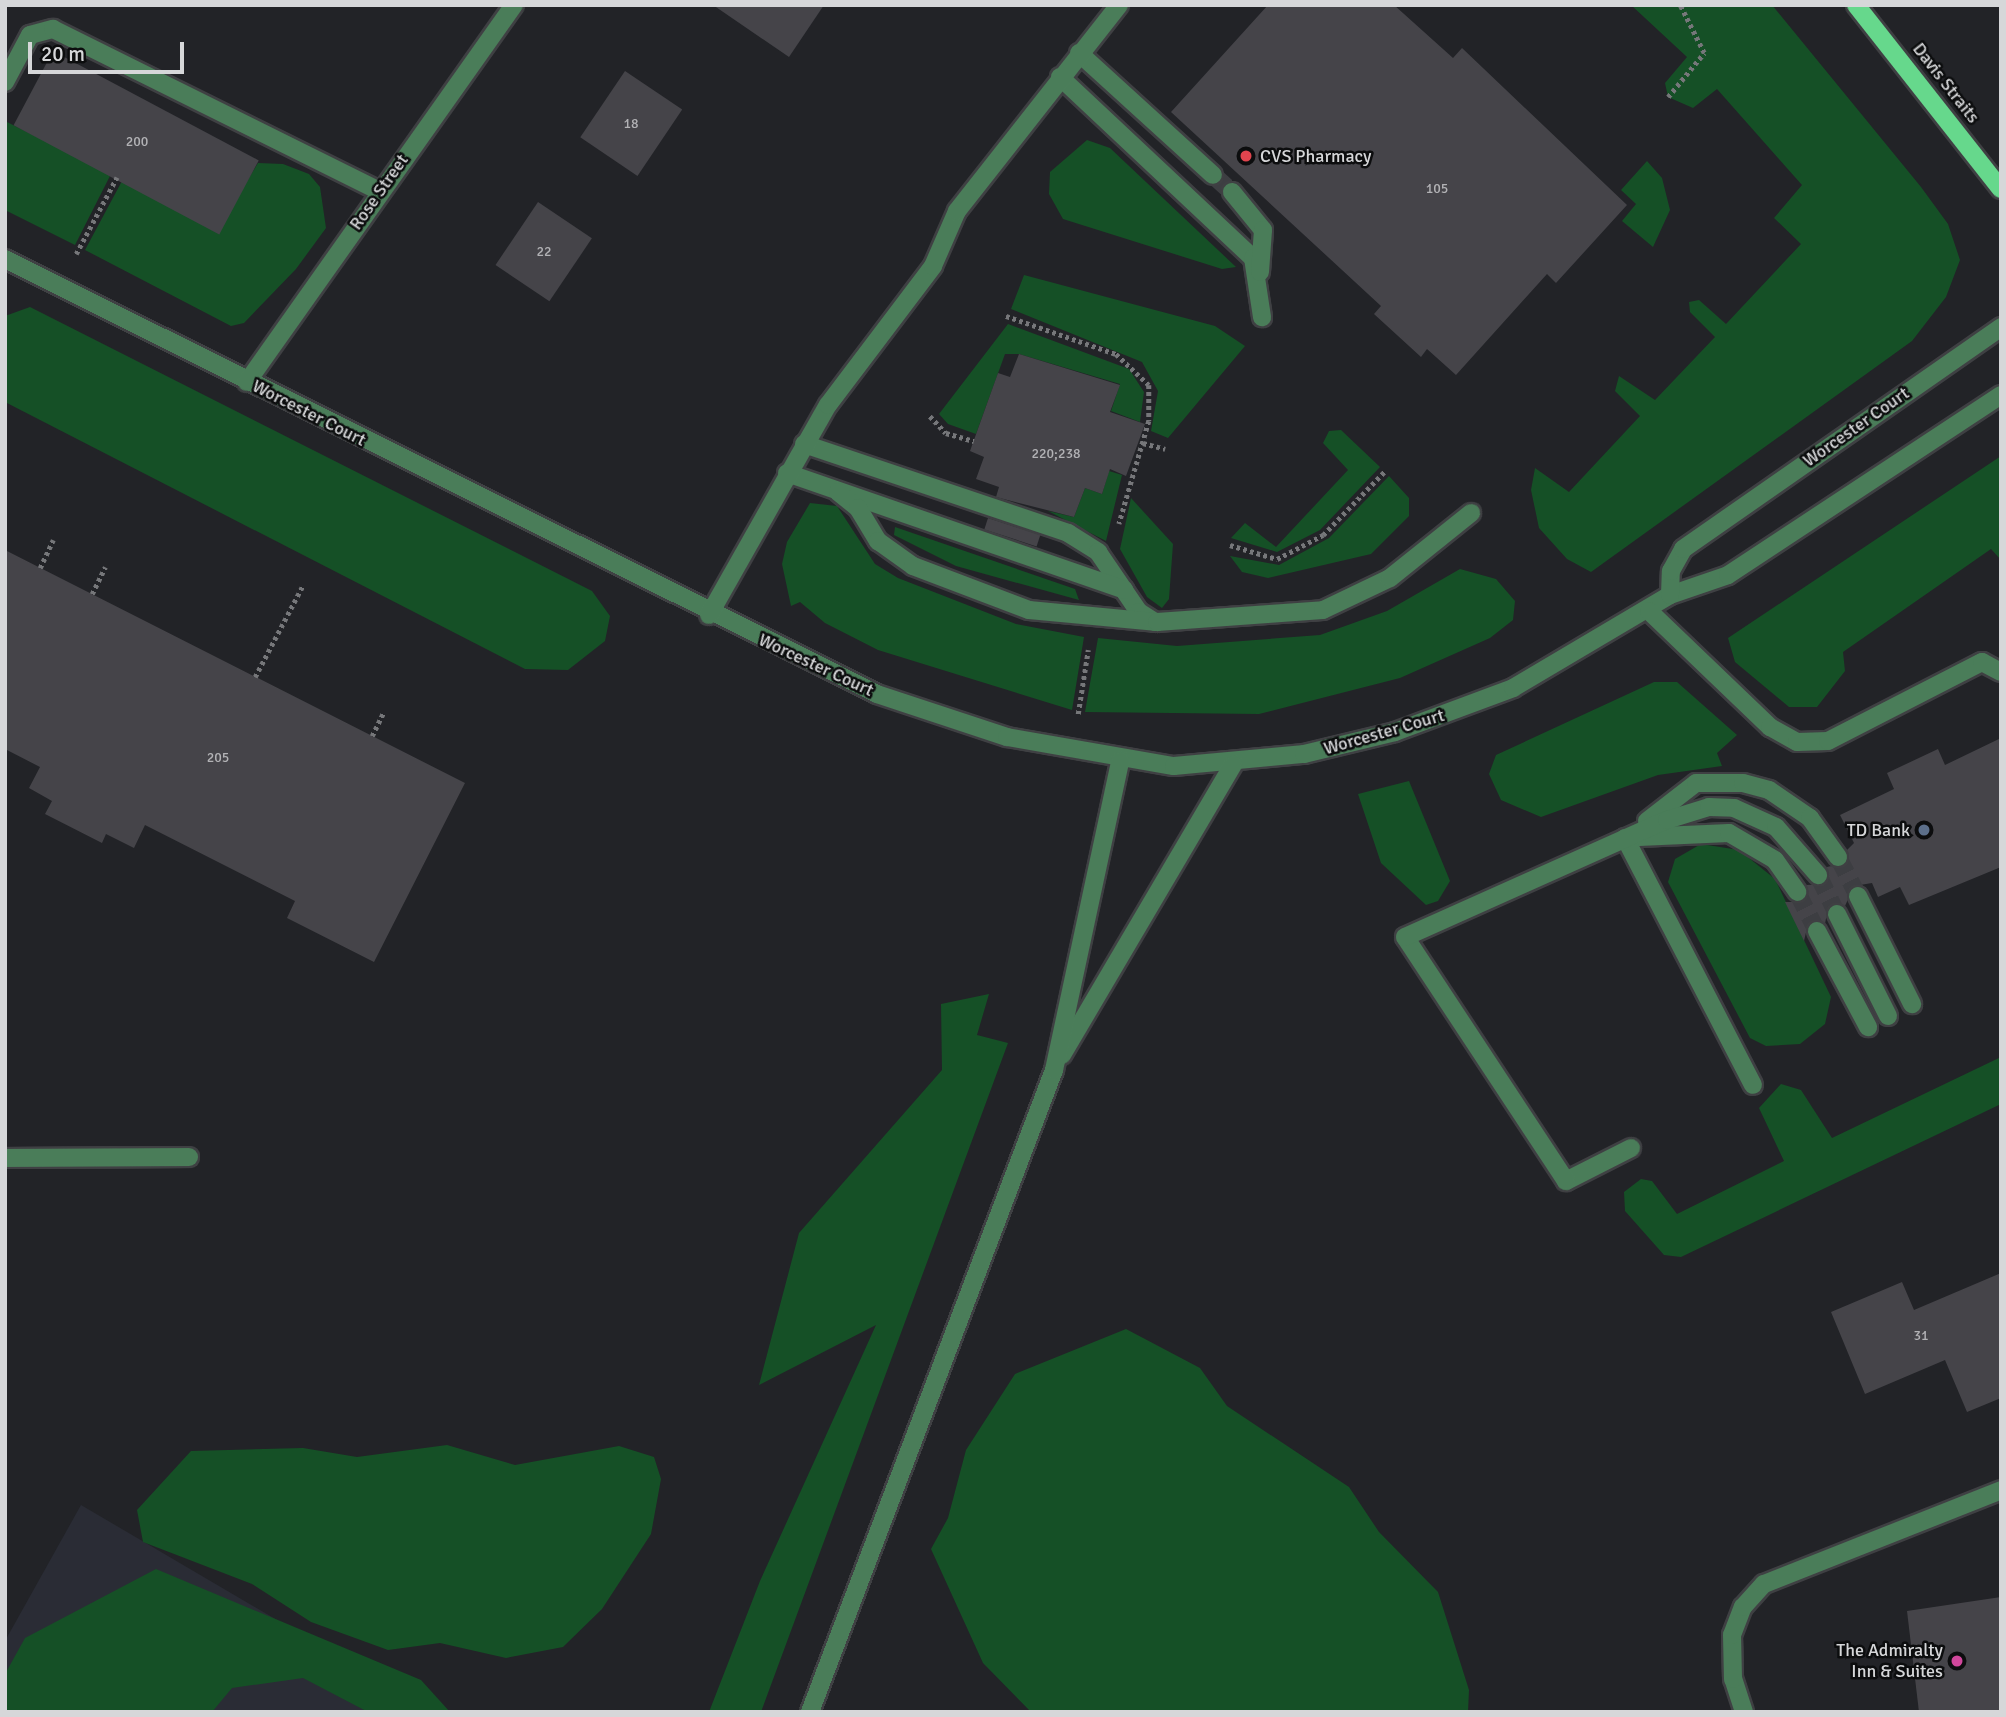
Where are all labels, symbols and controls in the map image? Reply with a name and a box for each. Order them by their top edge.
scale bar [32,28,187,72]
street label: Davis Straits [1908,39,1984,127]
text: 20 m [41,41,85,67]
house number: 18 [623,116,639,132]
house number: 200 [126,134,148,150]
place label: CVS Pharmacy [1260,145,1371,167]
marker: CVS Pharmacy [1238,148,1254,164]
street label: Rose Street [345,150,413,234]
house number: 105 [1426,181,1448,197]
house number: 22 [536,244,552,260]
street label: Worcester Court [249,375,369,451]
street label: Worcester Court [1799,382,1913,472]
house number: 220;238 [1031,446,1081,462]
street label: Worcester Court [755,629,877,701]
street label: Worcester Court [1321,704,1447,760]
house number: 205 [207,750,229,766]
place label: TD Bank [1847,819,1910,841]
marker: TD Bank [1916,822,1932,838]
house number: 31 [1913,1328,1929,1344]
place label: The Admiralty Inn & Suites [1836,1640,1943,1682]
marker: The Admiralty Inn & Suites [1949,1653,1965,1669]

